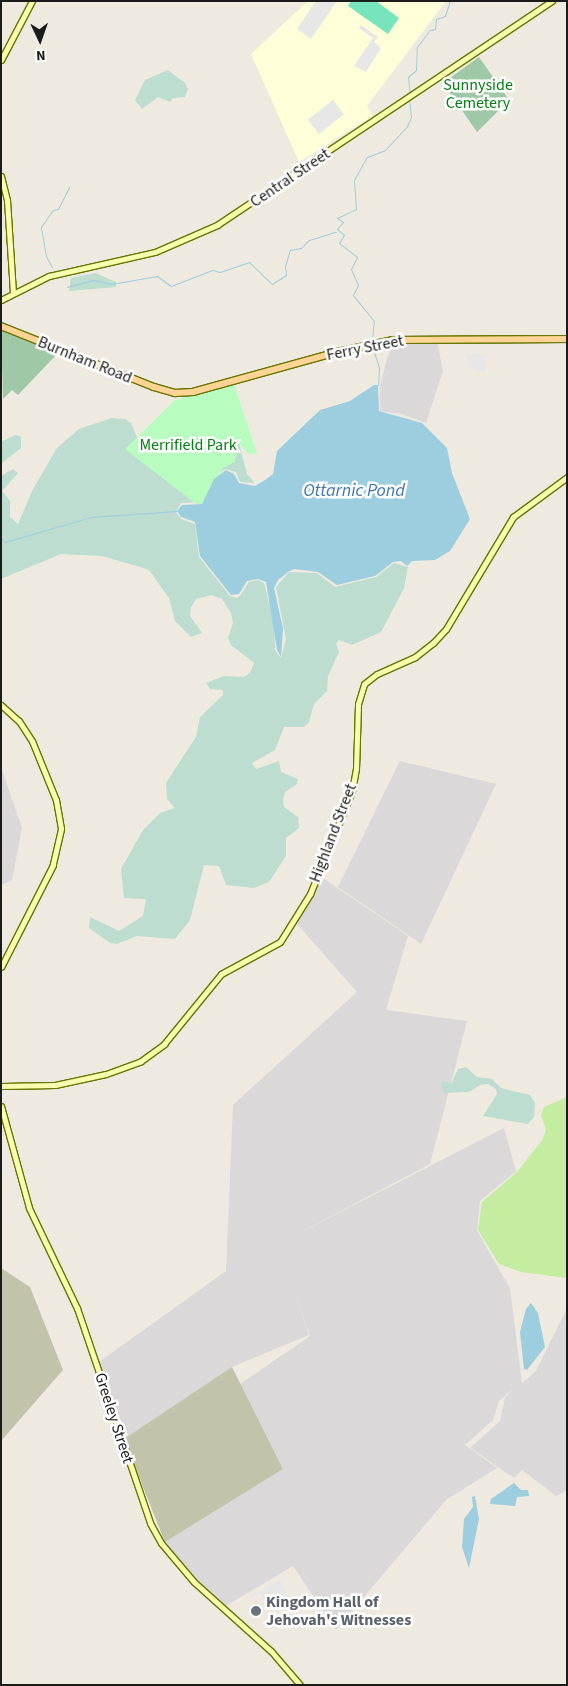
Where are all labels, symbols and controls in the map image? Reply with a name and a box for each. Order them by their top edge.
north arrow [15,15,65,65]
text: N [36,45,46,65]
park label: Sunnyside Cemetery [443,75,513,113]
street label: Central Street [247,144,333,212]
street label: Ferry Street [325,331,405,365]
street label: Burnham Road [35,332,135,388]
park label: Merrifield Park [139,435,237,455]
water label: Ottarnic Pond [303,480,405,502]
street label: Highland Street [305,781,361,885]
street label: Greeley Street [90,1370,138,1466]
place label: Kingdom Hall of Jehovah's Witnesses [266,1592,411,1630]
marker: Kingdom Hall of Jehovah's Witnesses [250,1605,262,1617]

